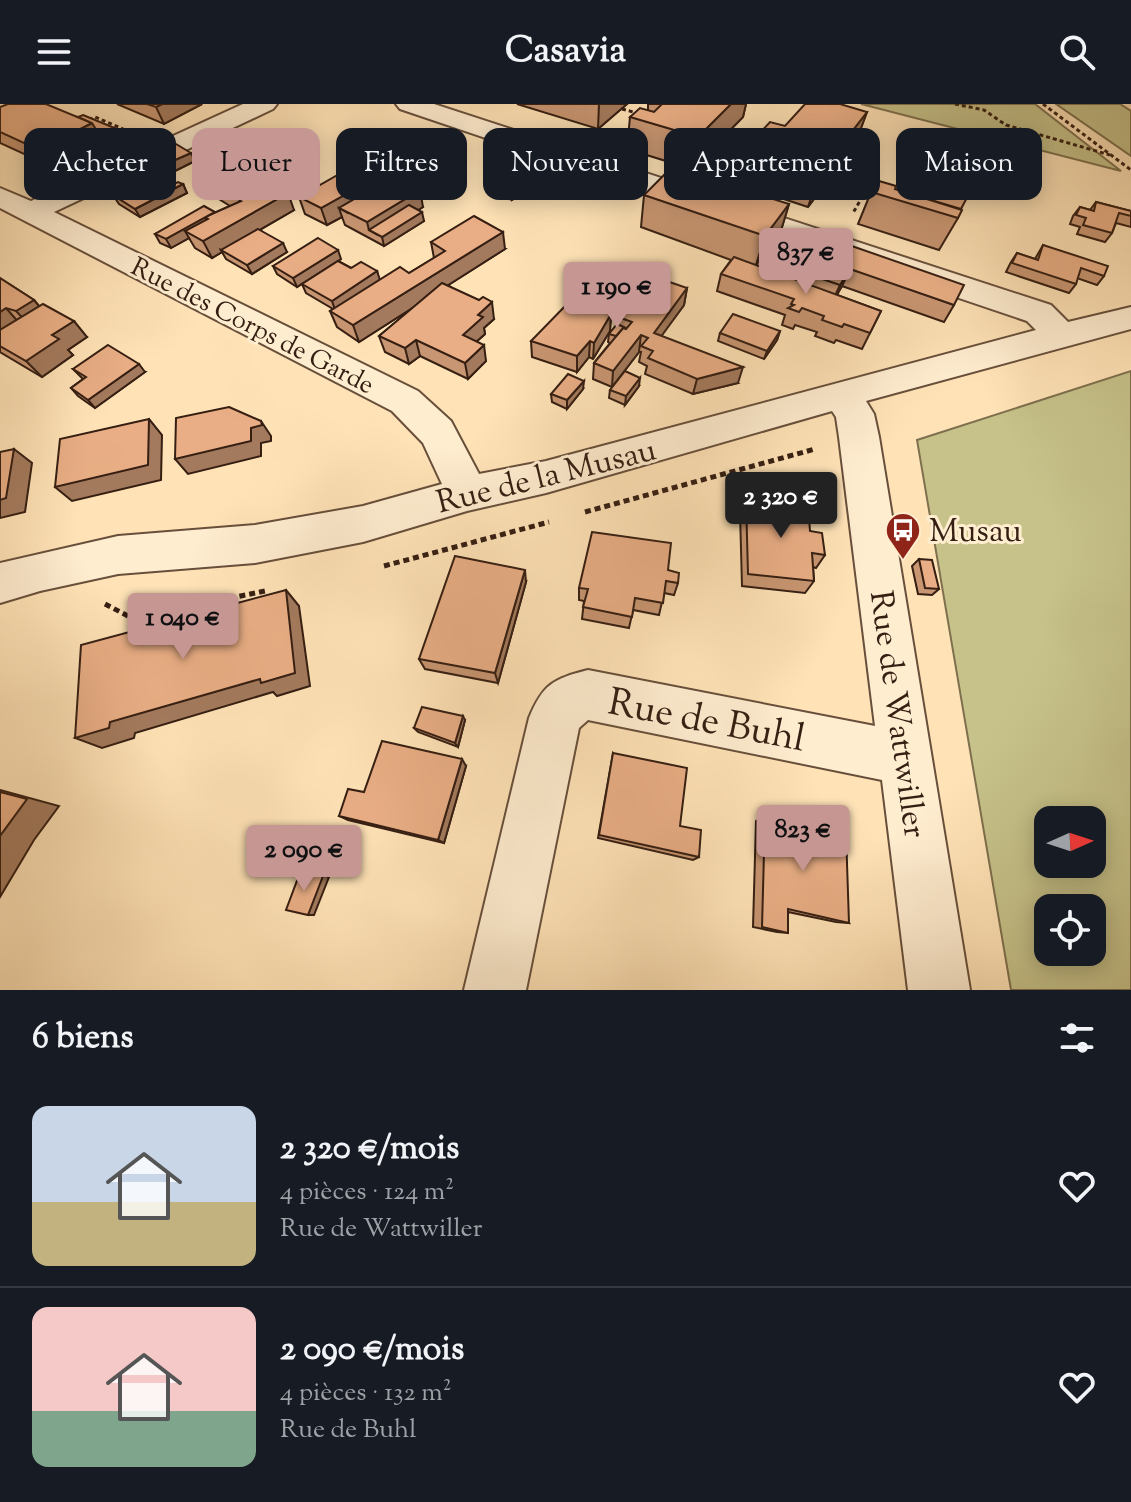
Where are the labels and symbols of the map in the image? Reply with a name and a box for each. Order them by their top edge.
pin: 837 € [750,228,862,296]
street label: Rue des Corps de Garde [124,250,380,405]
pin: 1 190 € [543,262,691,330]
street label: Rue de la Musau [432,428,661,527]
pin: 2 320 € [707,472,855,540]
place label: Musau [929,510,1022,556]
bus stop icon: Musau [884,511,922,561]
street label: Rue de Wattwiller [856,588,936,841]
pin: 1 040 € [109,593,257,661]
street label: Rue de Buhl [603,677,809,768]
pin: 823 € [747,805,859,873]
north arrow [1034,806,1106,878]
pin: 2 090 € [230,825,378,893]

